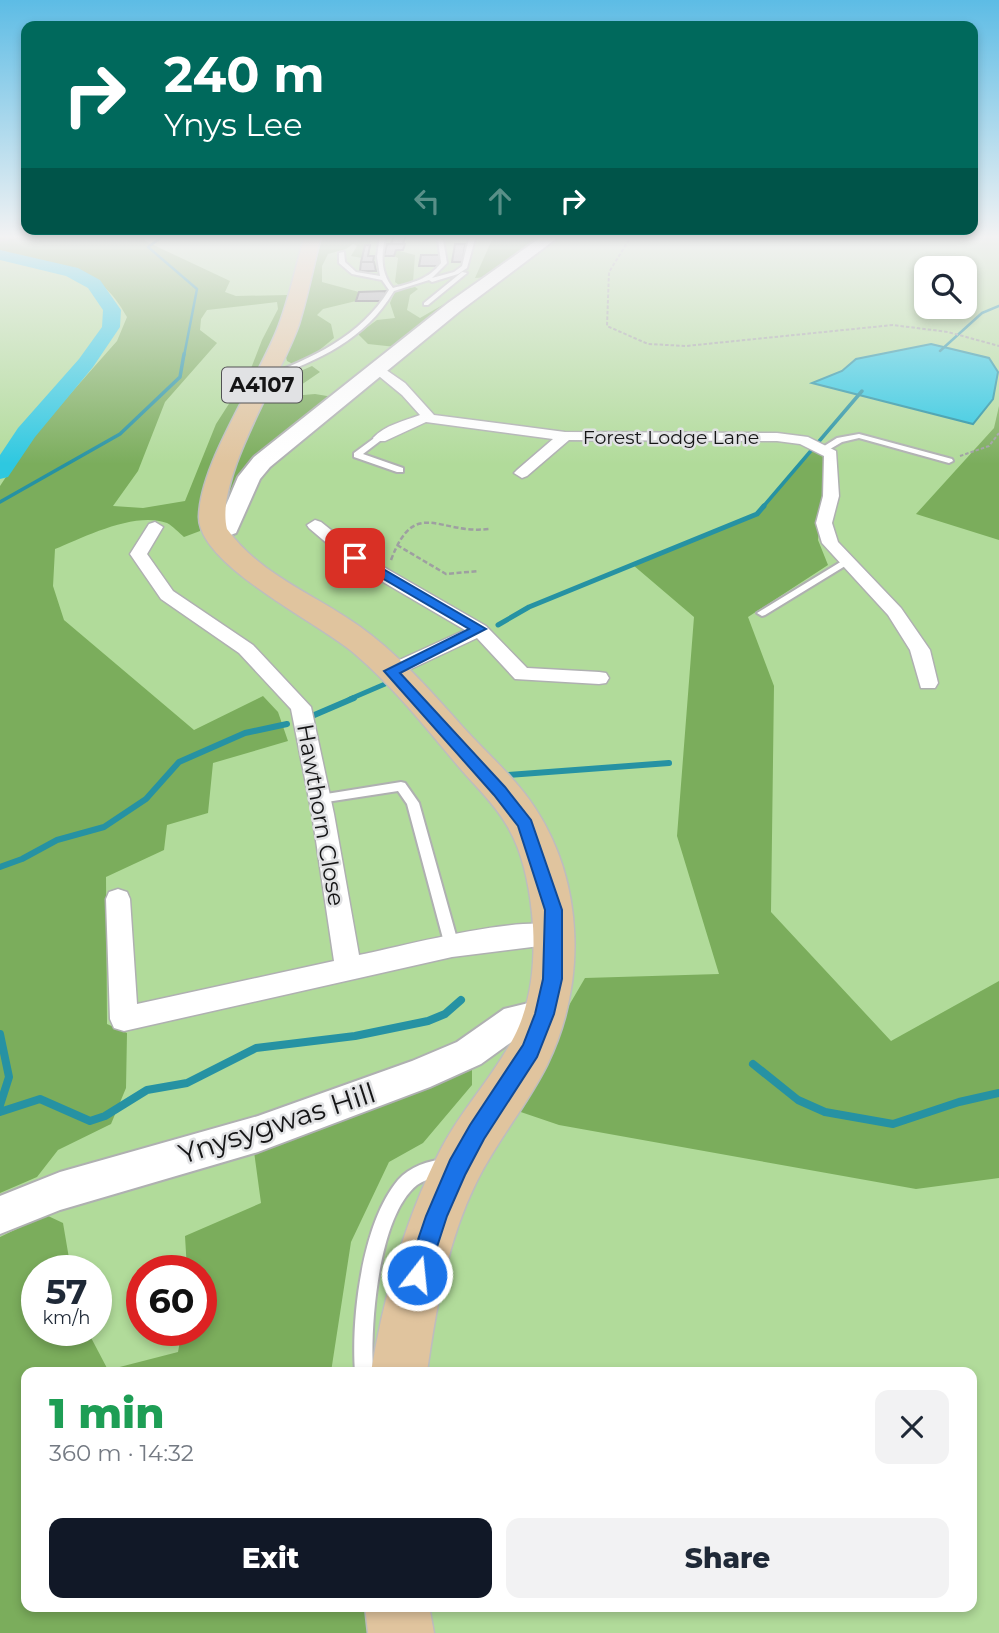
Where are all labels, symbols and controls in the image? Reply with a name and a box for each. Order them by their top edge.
text: 240 m [164,45,325,104]
icon: right [49,49,140,140]
text: Ynys Lee [164,105,303,144]
icon: left [408,182,446,220]
icon: ahead [481,182,519,220]
icon: right [554,182,592,220]
map controls [914,256,977,319]
button: search [914,256,977,319]
road number: A4107 [222,368,302,402]
street label: Forest Lodge Lane [583,426,759,449]
pin [325,528,385,588]
icon: arrive [336,539,374,577]
street label: Hawthorn Close [291,722,351,908]
street label: Ynysygwas Hill [174,1075,380,1171]
position arrow [380,1238,454,1312]
speed limit sign: 60 [126,1255,217,1346]
text: 57 [45,1270,88,1313]
text: km/h [42,1307,91,1329]
text: 1 min [49,1387,165,1439]
button: close [875,1390,949,1464]
text: 360 m · 14:32 [49,1439,194,1467]
button: Exit [49,1518,492,1598]
button: Share [506,1518,949,1598]

